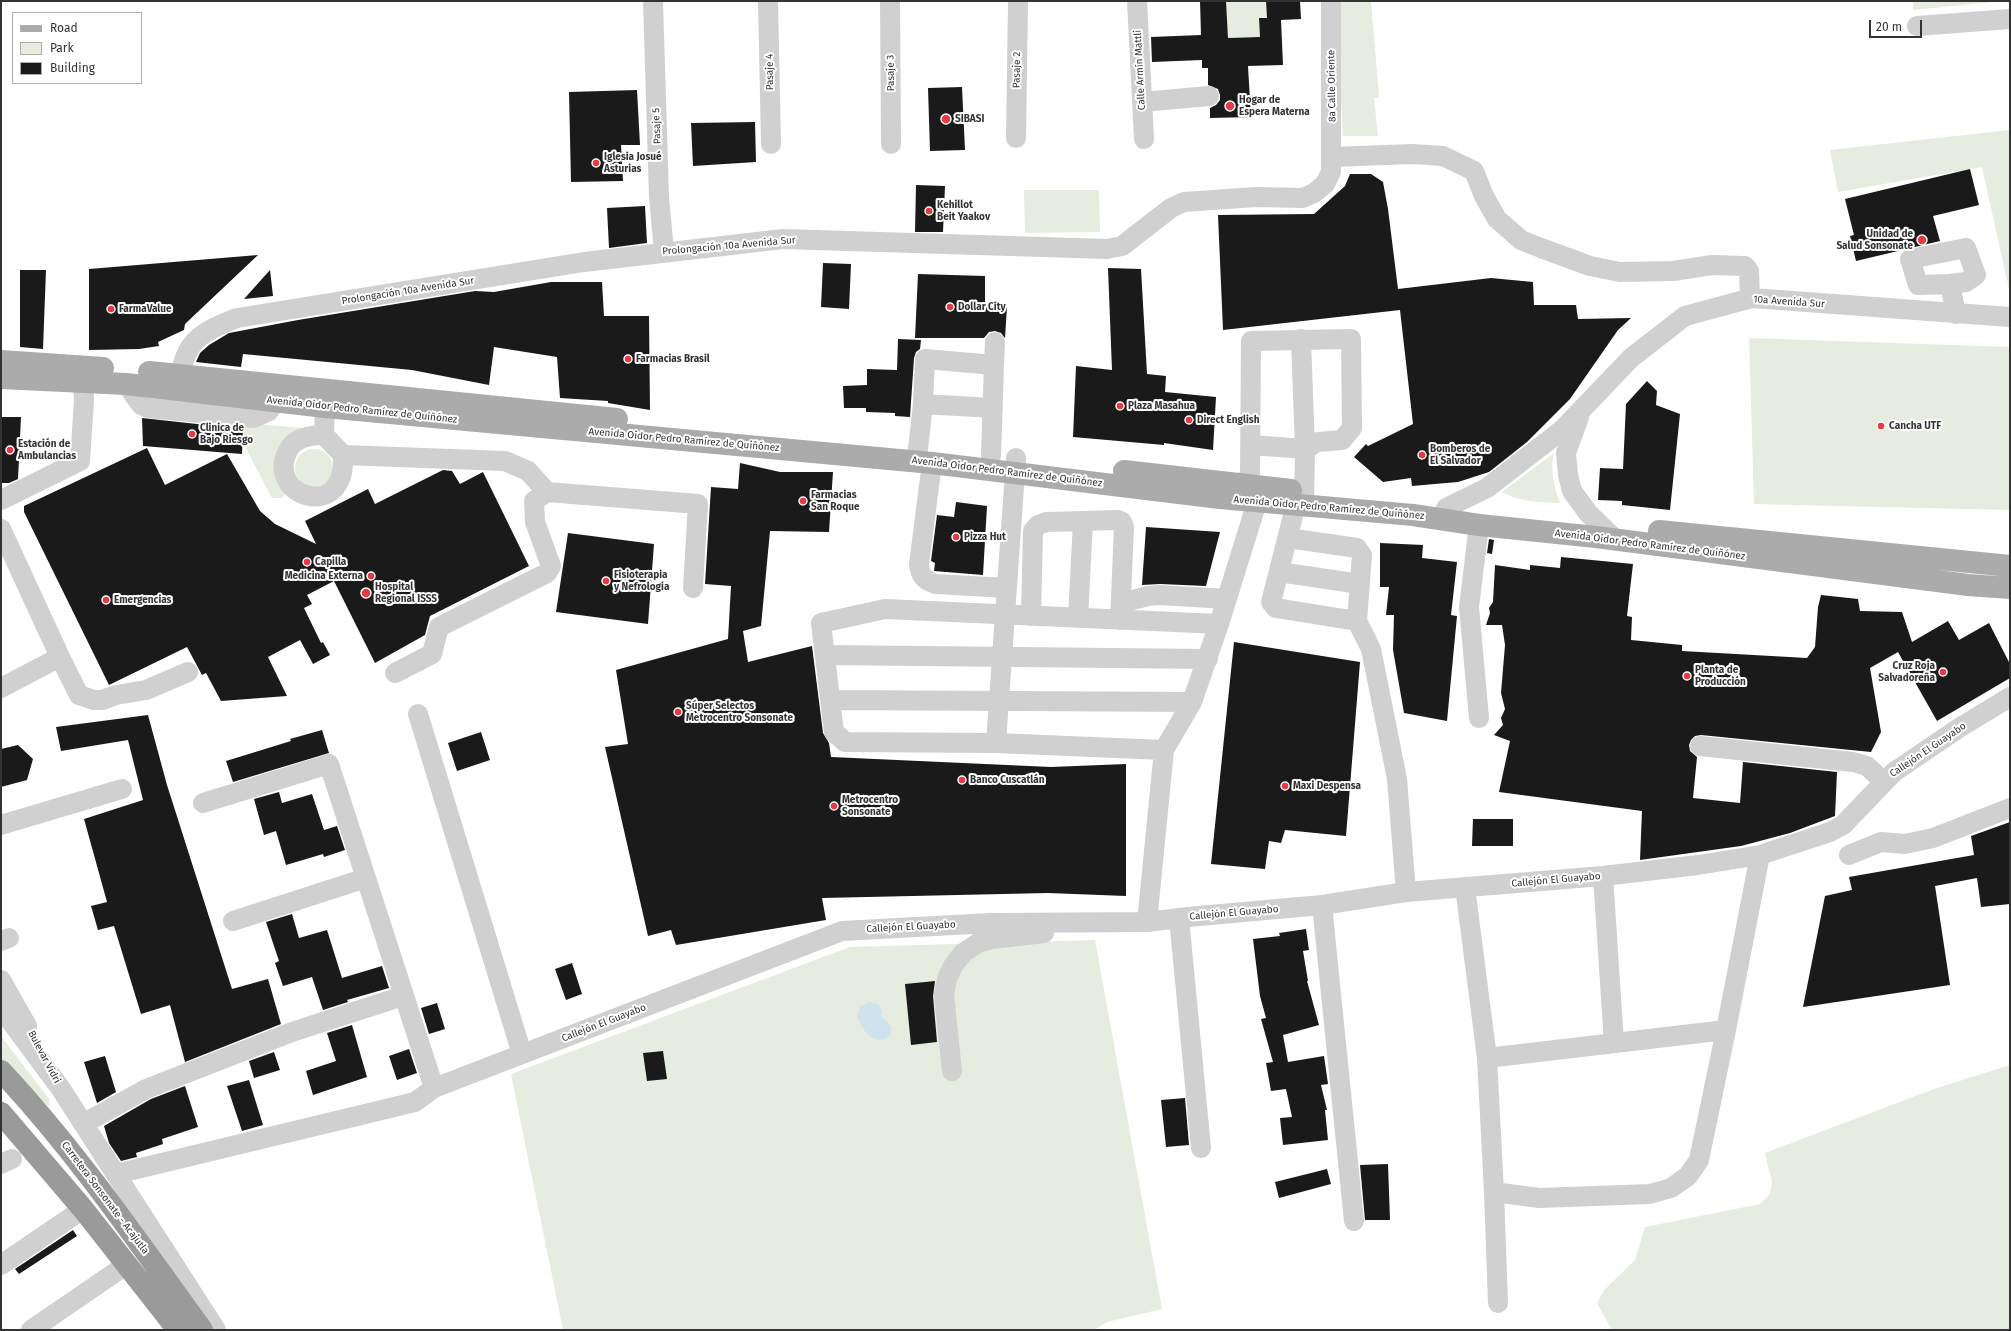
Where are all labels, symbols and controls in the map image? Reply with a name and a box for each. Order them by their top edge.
legend [12,12,142,84]
scale bar [1871,12,1924,38]
text: 20 m [1876,20,1902,34]
text: Road [50,21,78,35]
street label: Calle Armín Mattli [1132,30,1148,110]
text: Park [50,41,74,55]
street label: 8a Calle Oriente [1325,50,1339,122]
street label: Pasaje 2 [1011,52,1023,88]
street label: Pasaje 4 [764,54,776,90]
street label: Pasaje 3 [885,55,897,91]
text: Building [50,61,95,75]
place label: Hogar de Espera Materna [1239,94,1310,118]
marker: Hogar de Espera Materna [1224,100,1236,112]
street label: Pasaje 5 [650,108,664,144]
marker: SIBASI [940,113,952,125]
place label: SIBASI [955,113,984,125]
place label: Iglesia Josué Asturias [604,151,661,174]
marker: Iglesia Josué Asturias [591,158,601,168]
place label: Kehillot Beit Yaakov [937,199,990,222]
marker: Kehillot Beit Yaakov [924,206,934,216]
place label: Unidad de Salud Sonsonate [1836,228,1913,252]
street label: Prolongación 10a Avenida Sur [662,234,796,258]
marker: Unidad de Salud Sonsonate [1916,234,1928,246]
street label: Prolongación 10a Avenida Sur [341,275,475,307]
street label: 10a Avenida Sur [1753,294,1825,310]
place label: Dollar City [958,301,1006,313]
marker: Dollar City [945,302,955,312]
place label: FarmaValue [119,303,172,315]
marker: FarmaValue [106,304,116,314]
place label: Farmacias Brasil [636,353,710,365]
marker: Farmacias Brasil [623,354,633,364]
street label: Avenida Oidor Pedro Ramírez de Quiñónez [266,394,458,426]
place label: Plaza Masahua [1128,400,1195,412]
marker: Plaza Masahua [1115,401,1125,411]
place label: Direct English [1197,414,1259,426]
marker: Direct English [1184,415,1194,425]
place label: Cancha UTF [1889,420,1941,432]
marker: Cancha UTF [1876,421,1886,431]
place label: Clinica de Bajo Riesgo [200,422,253,446]
street label: Avenida Oidor Pedro Ramírez de Quiñónez [588,426,780,454]
marker: Clinica de Bajo Riesgo [187,429,197,439]
place label: Estación de Ambulancias [18,438,76,462]
place label: Bomberos de El Salvador [1430,443,1490,466]
marker: Estación de Ambulancias [5,445,15,455]
marker: Bomberos de El Salvador [1417,450,1427,460]
street label: Avenida Oidor Pedro Ramírez de Quiñónez [911,454,1103,490]
place label: Farmacias San Roque [811,489,859,512]
street label: Avenida Oidor Pedro Ramírez de Quiñónez [1233,494,1425,522]
marker: Farmacias San Roque [798,496,808,506]
street label: Avenida Oidor Pedro Ramírez de Quiñónez [1554,527,1746,563]
place label: Pizza Hut [964,531,1006,543]
marker: Pizza Hut [951,532,961,542]
place label: Capilla [315,556,346,568]
marker: Capilla [302,557,312,567]
place label: Fisioterapia y Nefrologia [614,569,669,592]
place label: Medicina Externa [285,570,363,582]
marker: Medicina Externa [366,571,376,581]
marker: Fisioterapia y Nefrologia [601,576,611,586]
place label: Hospital Regional ISSS [375,581,437,604]
marker: Hospital Regional ISSS [360,587,372,599]
place label: Emergencias [114,594,171,606]
marker: Emergencias [101,595,111,605]
place label: Cruz Roja Salvadoreña [1878,660,1935,684]
place label: Planta de Producción [1695,664,1746,688]
marker: Cruz Roja Salvadoreña [1938,667,1948,677]
marker: Planta de Producción [1682,671,1692,681]
place label: Súper Selectos Metrocentro Sonsonate [686,700,793,724]
marker: Súper Selectos Metrocentro Sonsonate [673,707,683,717]
street label: Callejón El Guayabo [1888,720,1968,780]
place label: Banco Cuscatlán [970,774,1044,786]
marker: Banco Cuscatlán [957,775,967,785]
place label: Maxi Despensa [1293,780,1361,792]
marker: Maxi Despensa [1280,781,1290,791]
place label: Metrocentro Sonsonate [842,794,898,818]
marker: Metrocentro Sonsonate [829,801,839,811]
street label: Callejón El Guayabo [1511,870,1601,890]
street label: Callejón El Guayabo [1189,903,1279,923]
street label: Callejón El Guayabo [866,919,956,935]
street label: Callejón El Guayabo [560,1001,648,1045]
street label: Bulevar Vidri [25,1029,63,1085]
street label: Carretera Sonsonate - Acajutla [59,1139,151,1257]

